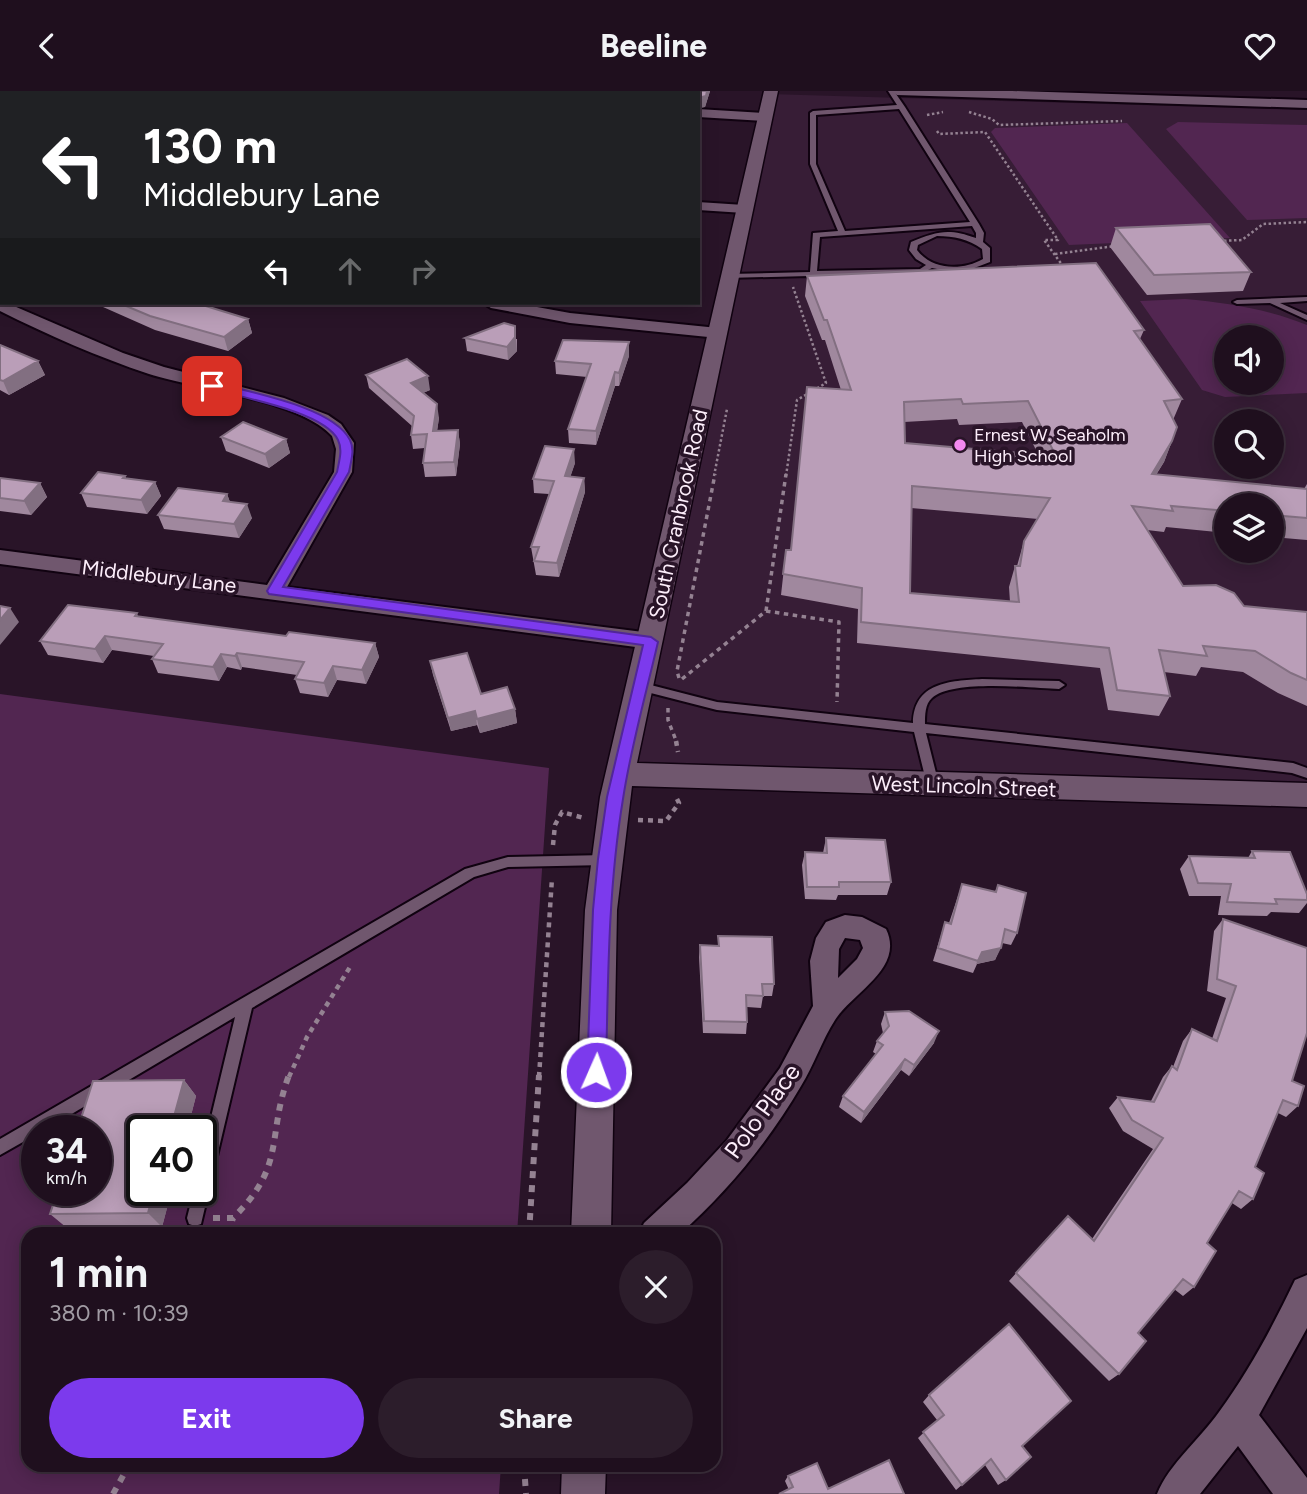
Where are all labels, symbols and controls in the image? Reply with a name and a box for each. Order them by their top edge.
icon: back [28,27,66,65]
text: Beeline [600,27,707,65]
icon: heart [1241,27,1279,65]
text: 130 m [143,116,277,175]
icon: left [28,119,119,210]
text: Middlebury Lane [143,176,380,214]
icon: left [258,252,296,290]
icon: ahead [331,252,369,290]
icon: right [404,252,442,290]
map controls [1214,325,1284,563]
button: sound [1214,325,1284,395]
pin [182,356,242,416]
icon: arrive [193,367,231,405]
street label: South Cranbrook Road [644,407,712,621]
button: search [1214,409,1284,479]
place label: Ernest W. Seaholm High School [974,424,1126,467]
marker: Ernest W. Seaholm High School [952,437,968,453]
button: layers [1214,493,1284,563]
street label: Middlebury Lane [80,554,238,598]
street label: West Lincoln Street [871,770,1057,802]
position arrow [559,1035,633,1109]
street label: Polo Place [718,1058,806,1164]
speed limit sign: 40 [126,1115,217,1206]
text: 34 [46,1130,87,1172]
text: km/h [46,1167,87,1189]
text: 1 min [49,1247,148,1298]
button: close [619,1250,693,1324]
text: 380 m · 10:39 [49,1299,188,1327]
button: Exit [49,1378,364,1458]
button: Share [378,1378,693,1458]

